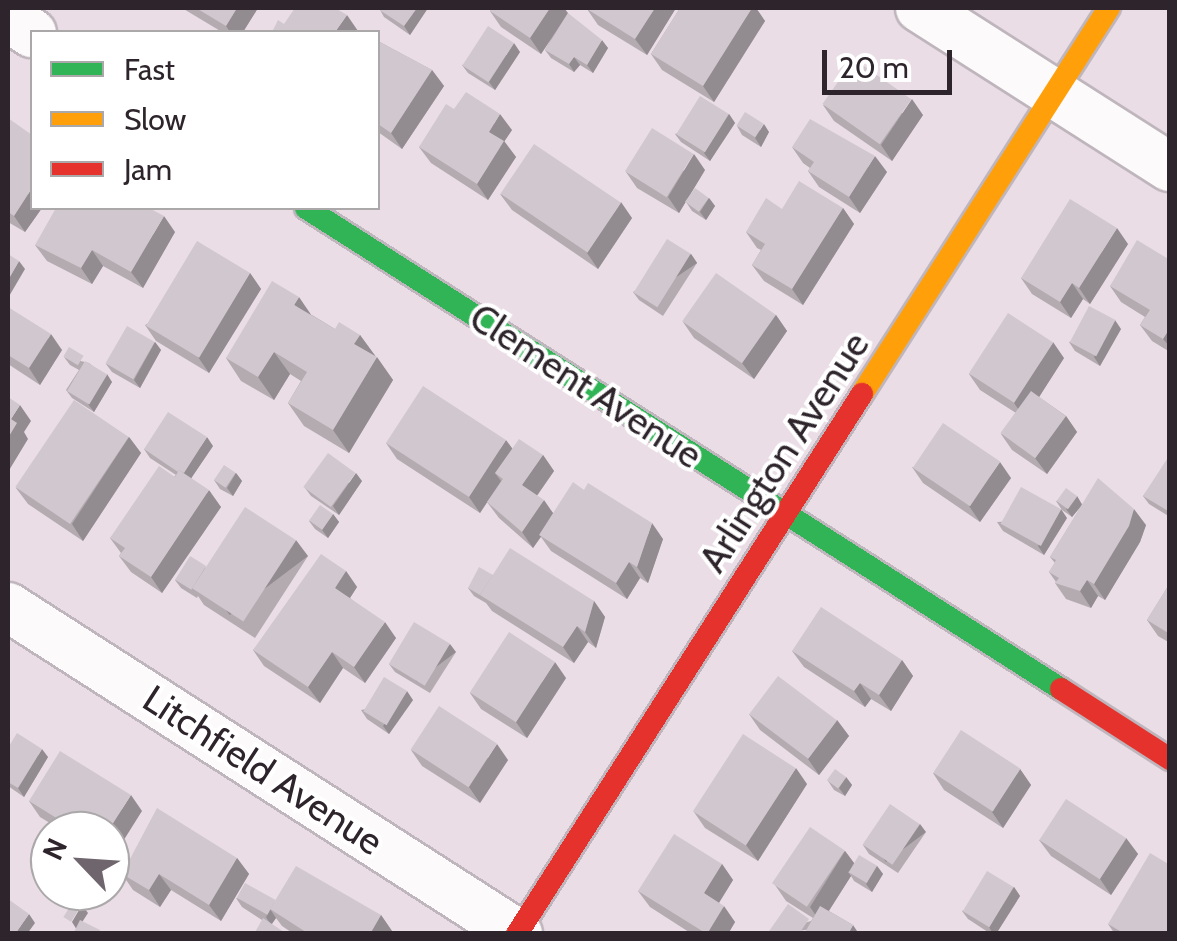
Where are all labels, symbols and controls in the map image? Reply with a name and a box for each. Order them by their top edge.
legend [30,30,380,210]
scale bar [827,30,957,92]
text: 20 m [839,49,909,86]
text: Fast [124,51,175,88]
text: Slow [124,101,186,138]
text: Jam [124,151,172,188]
street label: Clement Avenue [462,294,710,478]
street label: Arlington Avenue [690,324,878,580]
street label: Litchfield Avenue [135,676,391,864]
north arrow [30,811,130,911]
text: N [35,833,74,865]

